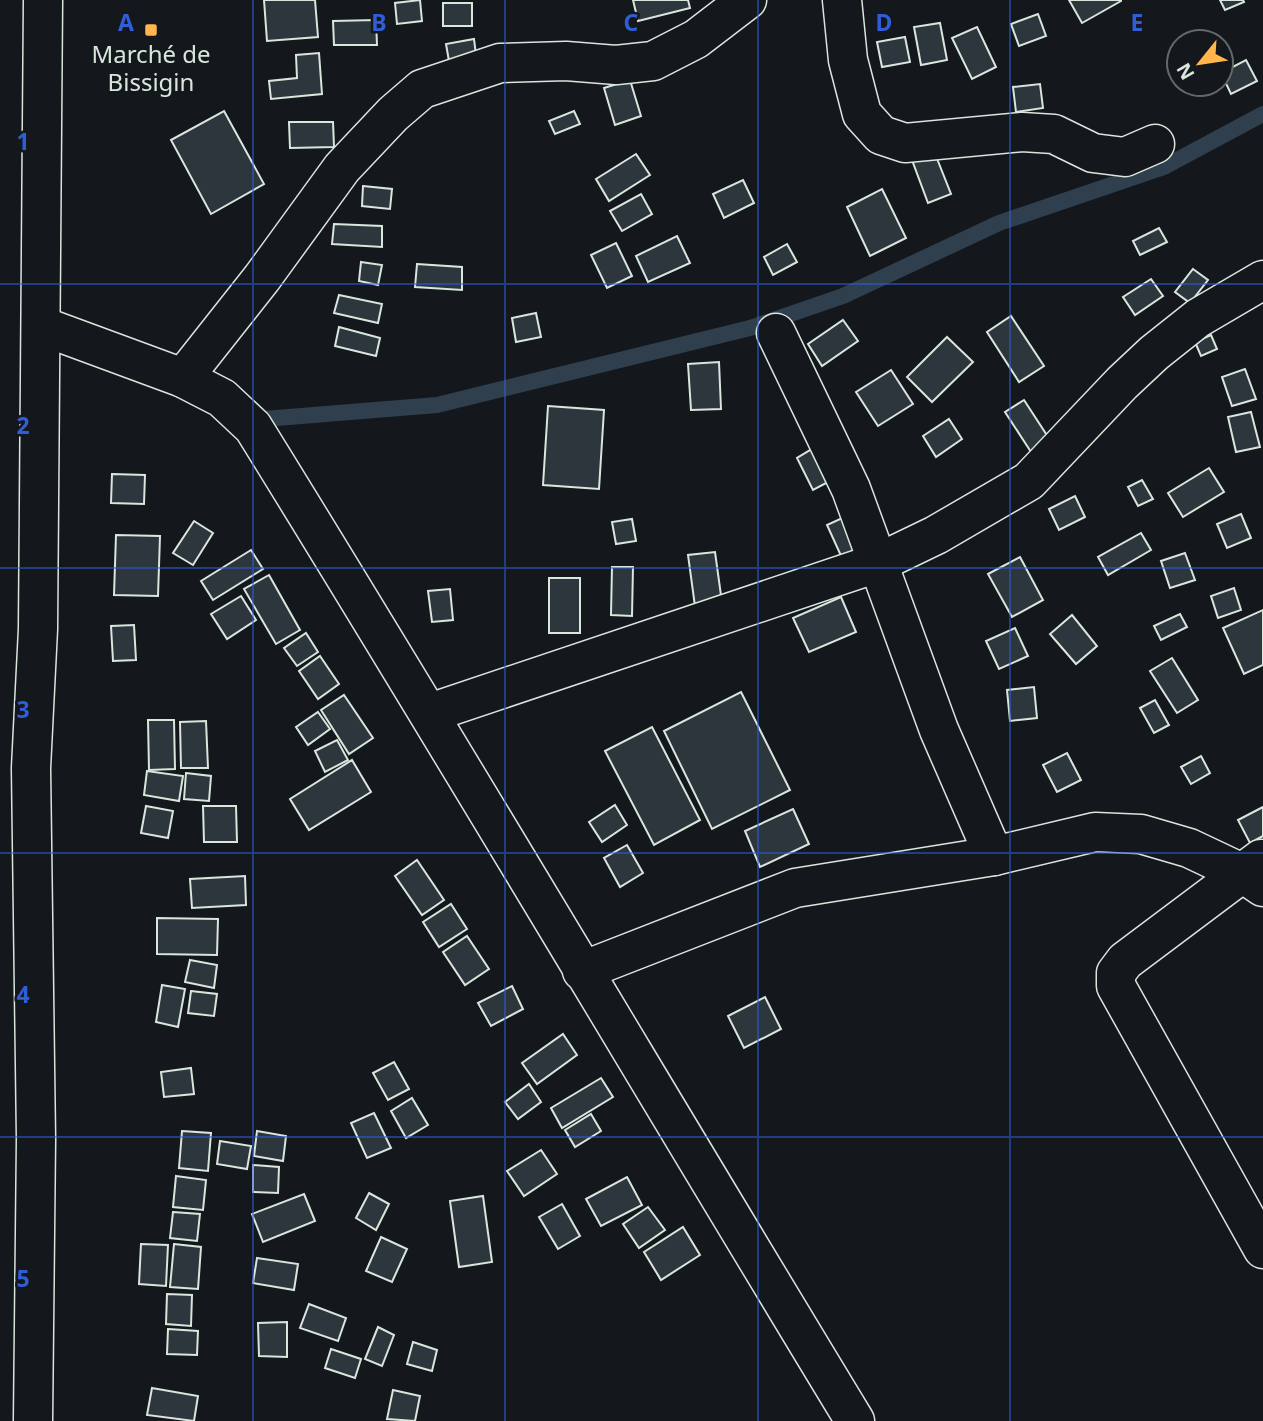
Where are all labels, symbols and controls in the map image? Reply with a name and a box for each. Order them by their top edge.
text: A [118,6,134,38]
text: B [371,6,387,38]
text: C [624,6,639,38]
text: D [876,6,892,38]
text: E [1131,6,1143,38]
marker: Marché de Bissigin [143,22,159,38]
north arrow [1165,28,1235,98]
place label: Marché de Bissigin [91,37,211,98]
text: N [1170,58,1200,85]
text: 1 [16,125,30,157]
text: 2 [16,409,30,441]
text: 3 [16,693,30,725]
text: 4 [16,978,30,1010]
text: 5 [16,1262,30,1294]

